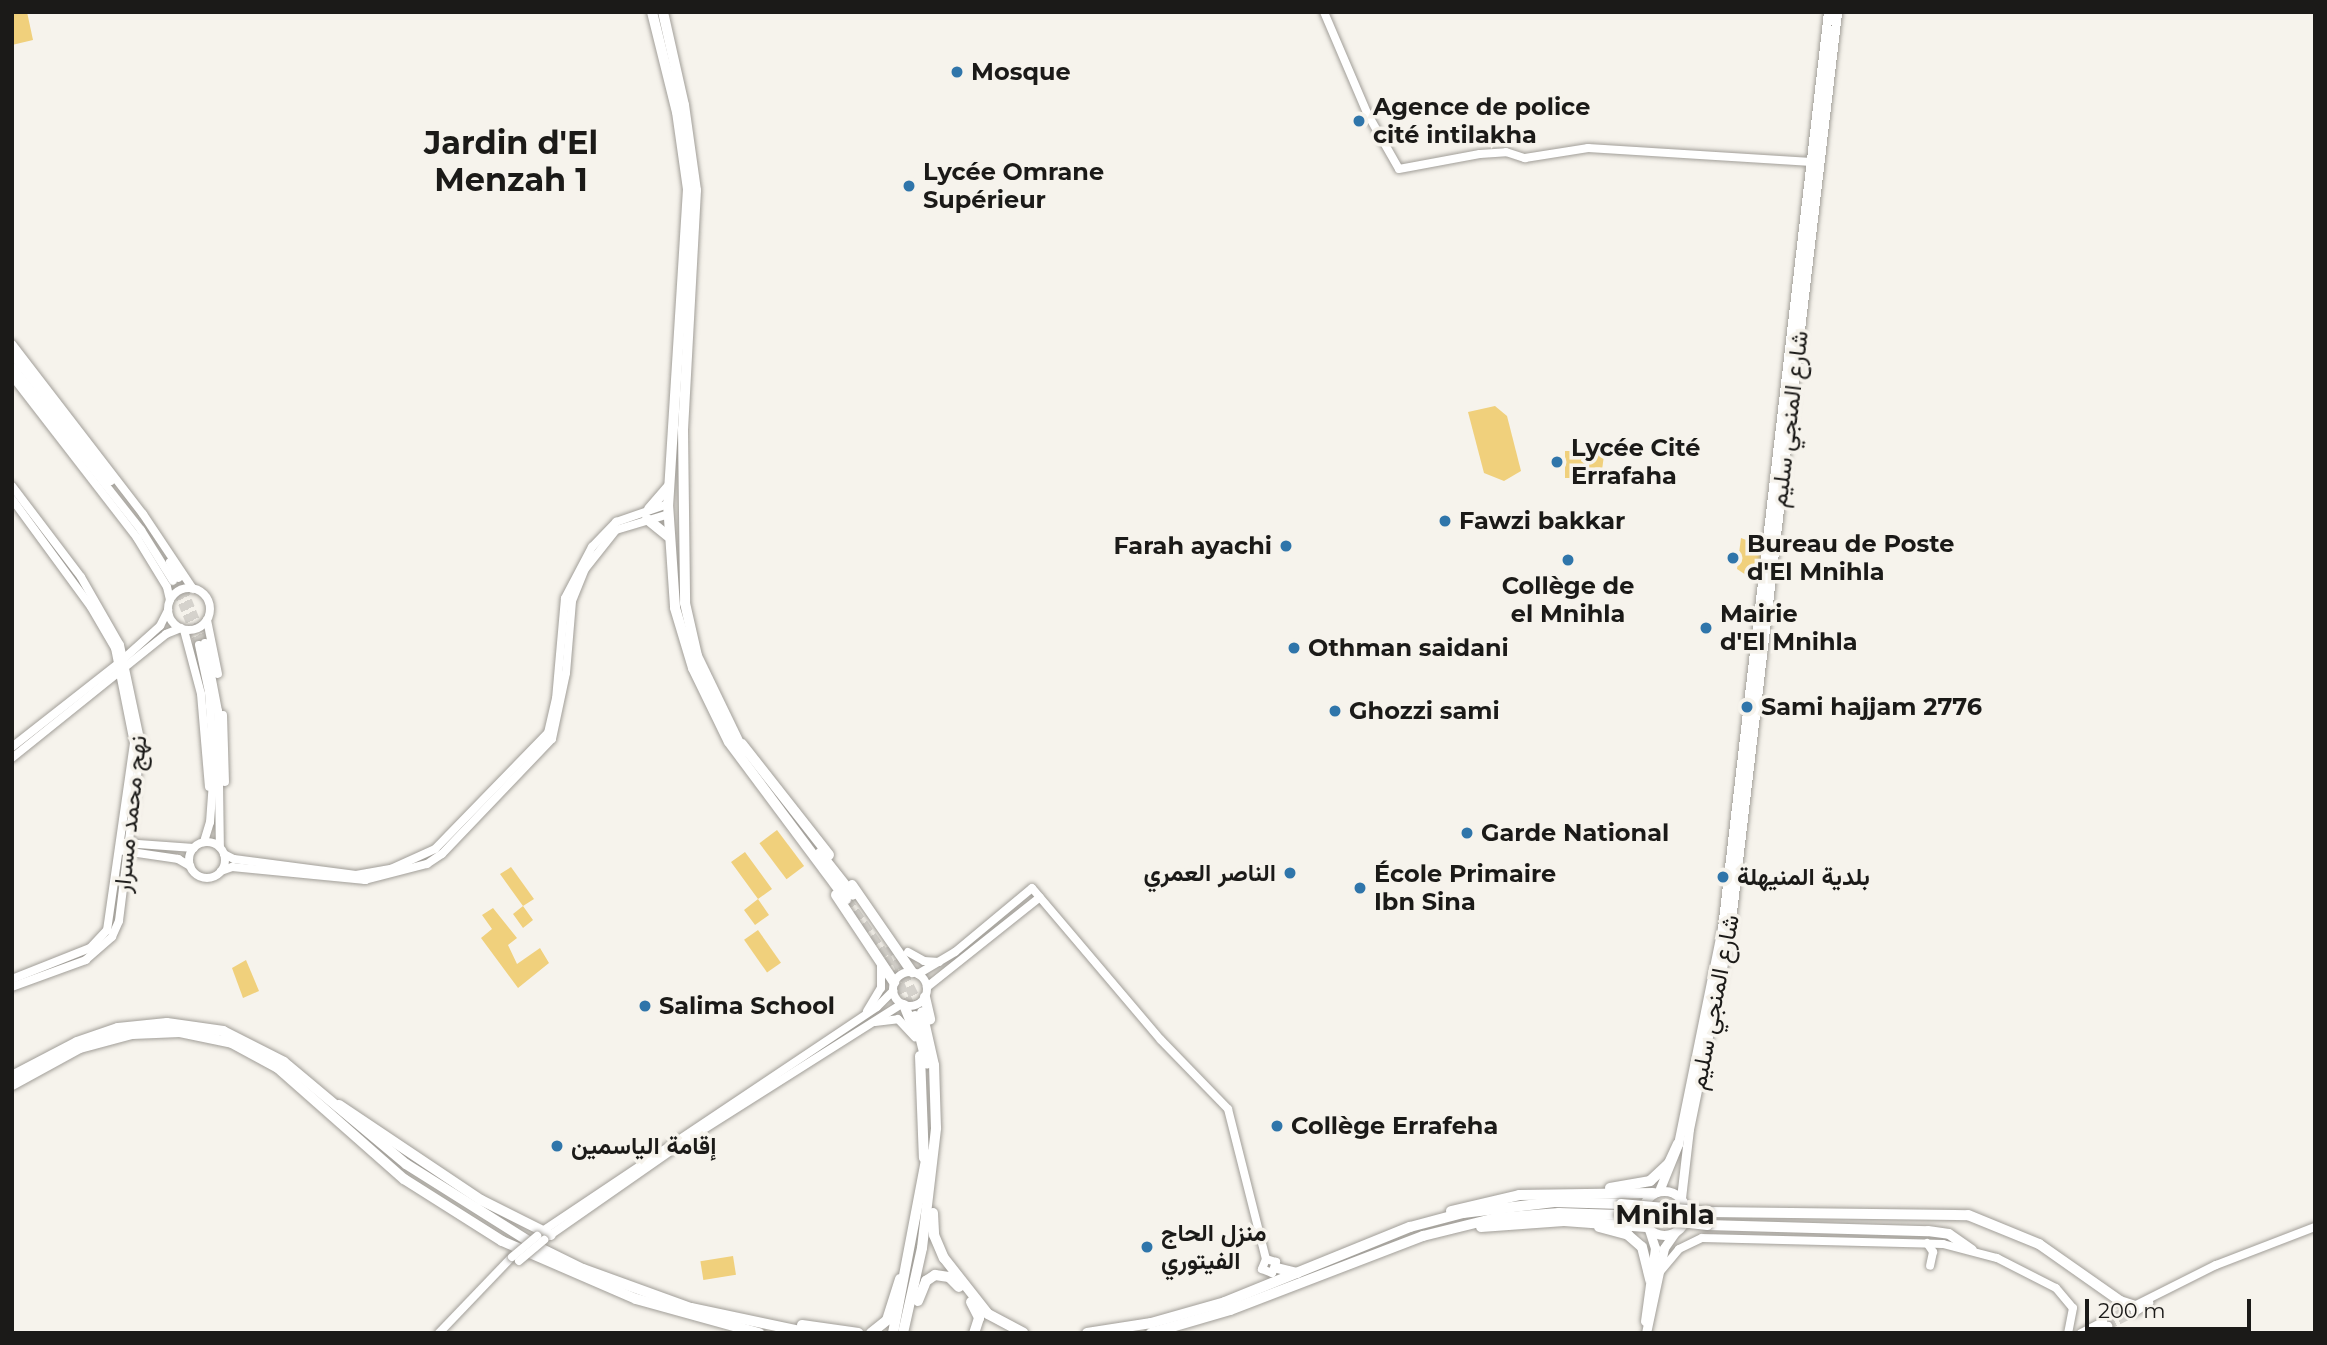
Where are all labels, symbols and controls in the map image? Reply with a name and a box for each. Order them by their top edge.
place label: Mosque [971,58,1071,86]
marker: Mosque [949,64,965,80]
place label: Agence de police cité intilakha [1373,93,1590,149]
marker: Agence de police cité intilakha [1351,113,1367,129]
district label: Jardin d'El Menzah 1 [424,125,598,200]
place label: Lycée Omrane Supérieur [923,158,1104,214]
marker: Lycée Omrane Supérieur [901,178,917,194]
street label: شارع المنجي سليم [1764,329,1814,509]
place label: Lycée Cité Errafaha [1571,434,1700,490]
marker: Lycée Cité Errafaha [1549,454,1565,470]
place label: Fawzi bakkar [1459,507,1625,535]
marker: Fawzi bakkar [1437,513,1453,529]
place label: Bureau de Poste d'El Mnihla [1747,530,1954,586]
place label: Farah ayachi [1113,532,1272,560]
marker: Farah ayachi [1278,538,1294,554]
marker: Bureau de Poste d'El Mnihla [1725,550,1741,566]
marker: Collège de el Mnihla [1560,552,1576,568]
place label: Collège de el Mnihla [1502,572,1634,628]
place label: Mairie d'El Mnihla [1720,600,1858,656]
marker: Mairie d'El Mnihla [1698,620,1714,636]
place label: Othman saidani [1308,634,1509,662]
marker: Othman saidani [1286,640,1302,656]
place label: Sami hajjam 2776 [1761,693,1982,721]
place label: Ghozzi sami [1349,697,1500,725]
marker: Sami hajjam 2776 [1739,699,1755,715]
marker: Ghozzi sami [1327,703,1343,719]
street label: نهج محمد مسرار [107,734,153,894]
place label: Garde National [1481,819,1669,847]
marker: Garde National [1459,825,1475,841]
place label: الناصر العمري [1143,859,1276,887]
place label: École Primaire Ibn Sina [1374,860,1556,916]
place label: بلدية المنيهلة [1737,863,1870,891]
marker: الناصر العمري [1282,865,1298,881]
marker: بلدية المنيهلة [1715,869,1731,885]
marker: École Primaire Ibn Sina [1352,880,1368,896]
street label: شارع المنجي سليم [1683,912,1745,1092]
place label: Salima School [659,992,835,1020]
marker: Salima School [637,998,653,1014]
place label: Collège Errafeha [1291,1112,1498,1140]
marker: Collège Errafeha [1269,1118,1285,1134]
place label: إقامة الياسمين [571,1132,716,1160]
marker: إقامة الياسمين [549,1138,565,1154]
district label: Mnihla [1615,1197,1715,1231]
place label: منزل الحاج الفيتوري [1161,1219,1267,1275]
marker: منزل الحاج الفيتوري [1139,1239,1155,1255]
scale bar [2089,1286,2255,1330]
text: 200 m [2098,1298,2165,1323]

